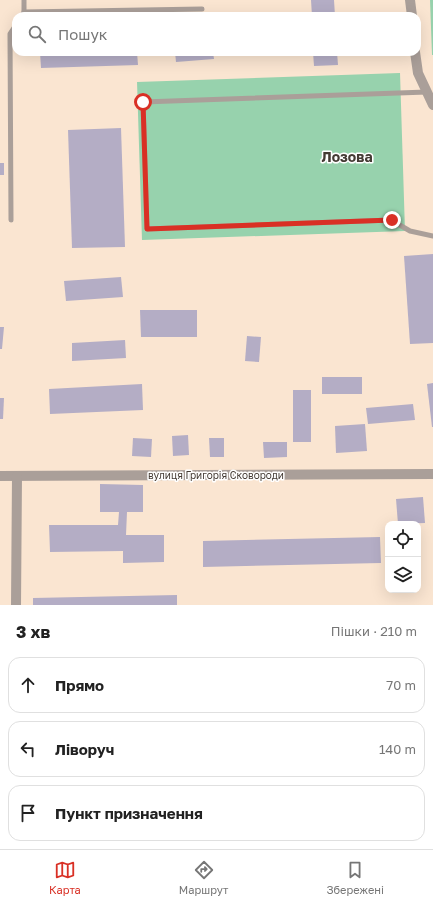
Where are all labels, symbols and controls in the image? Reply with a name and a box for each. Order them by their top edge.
search box [12,12,421,56]
icon: search [26,23,48,45]
text: Пошук [58,25,107,43]
route start [134,93,152,111]
district label: Лозова [321,148,373,165]
route end [383,211,401,229]
street label: вулиця Григорія Сковороди [148,469,284,481]
map controls [385,521,421,593]
button: locate [385,521,421,557]
button: layers [385,557,421,593]
text: 3 хв [16,621,50,642]
text: Пішки · 210 m [331,623,417,639]
icon: ahead [17,674,39,696]
text: Прямо [55,676,104,694]
text: 70 m [386,677,416,693]
icon: left [17,738,39,760]
text: Ліворуч [55,740,114,758]
text: 140 m [379,741,416,757]
icon: arrive [17,802,39,824]
text: Пункт призначення [55,804,203,822]
tab: Карта [49,859,81,896]
tab: Маршрут [179,859,229,896]
tab: Збережені [326,859,384,896]

